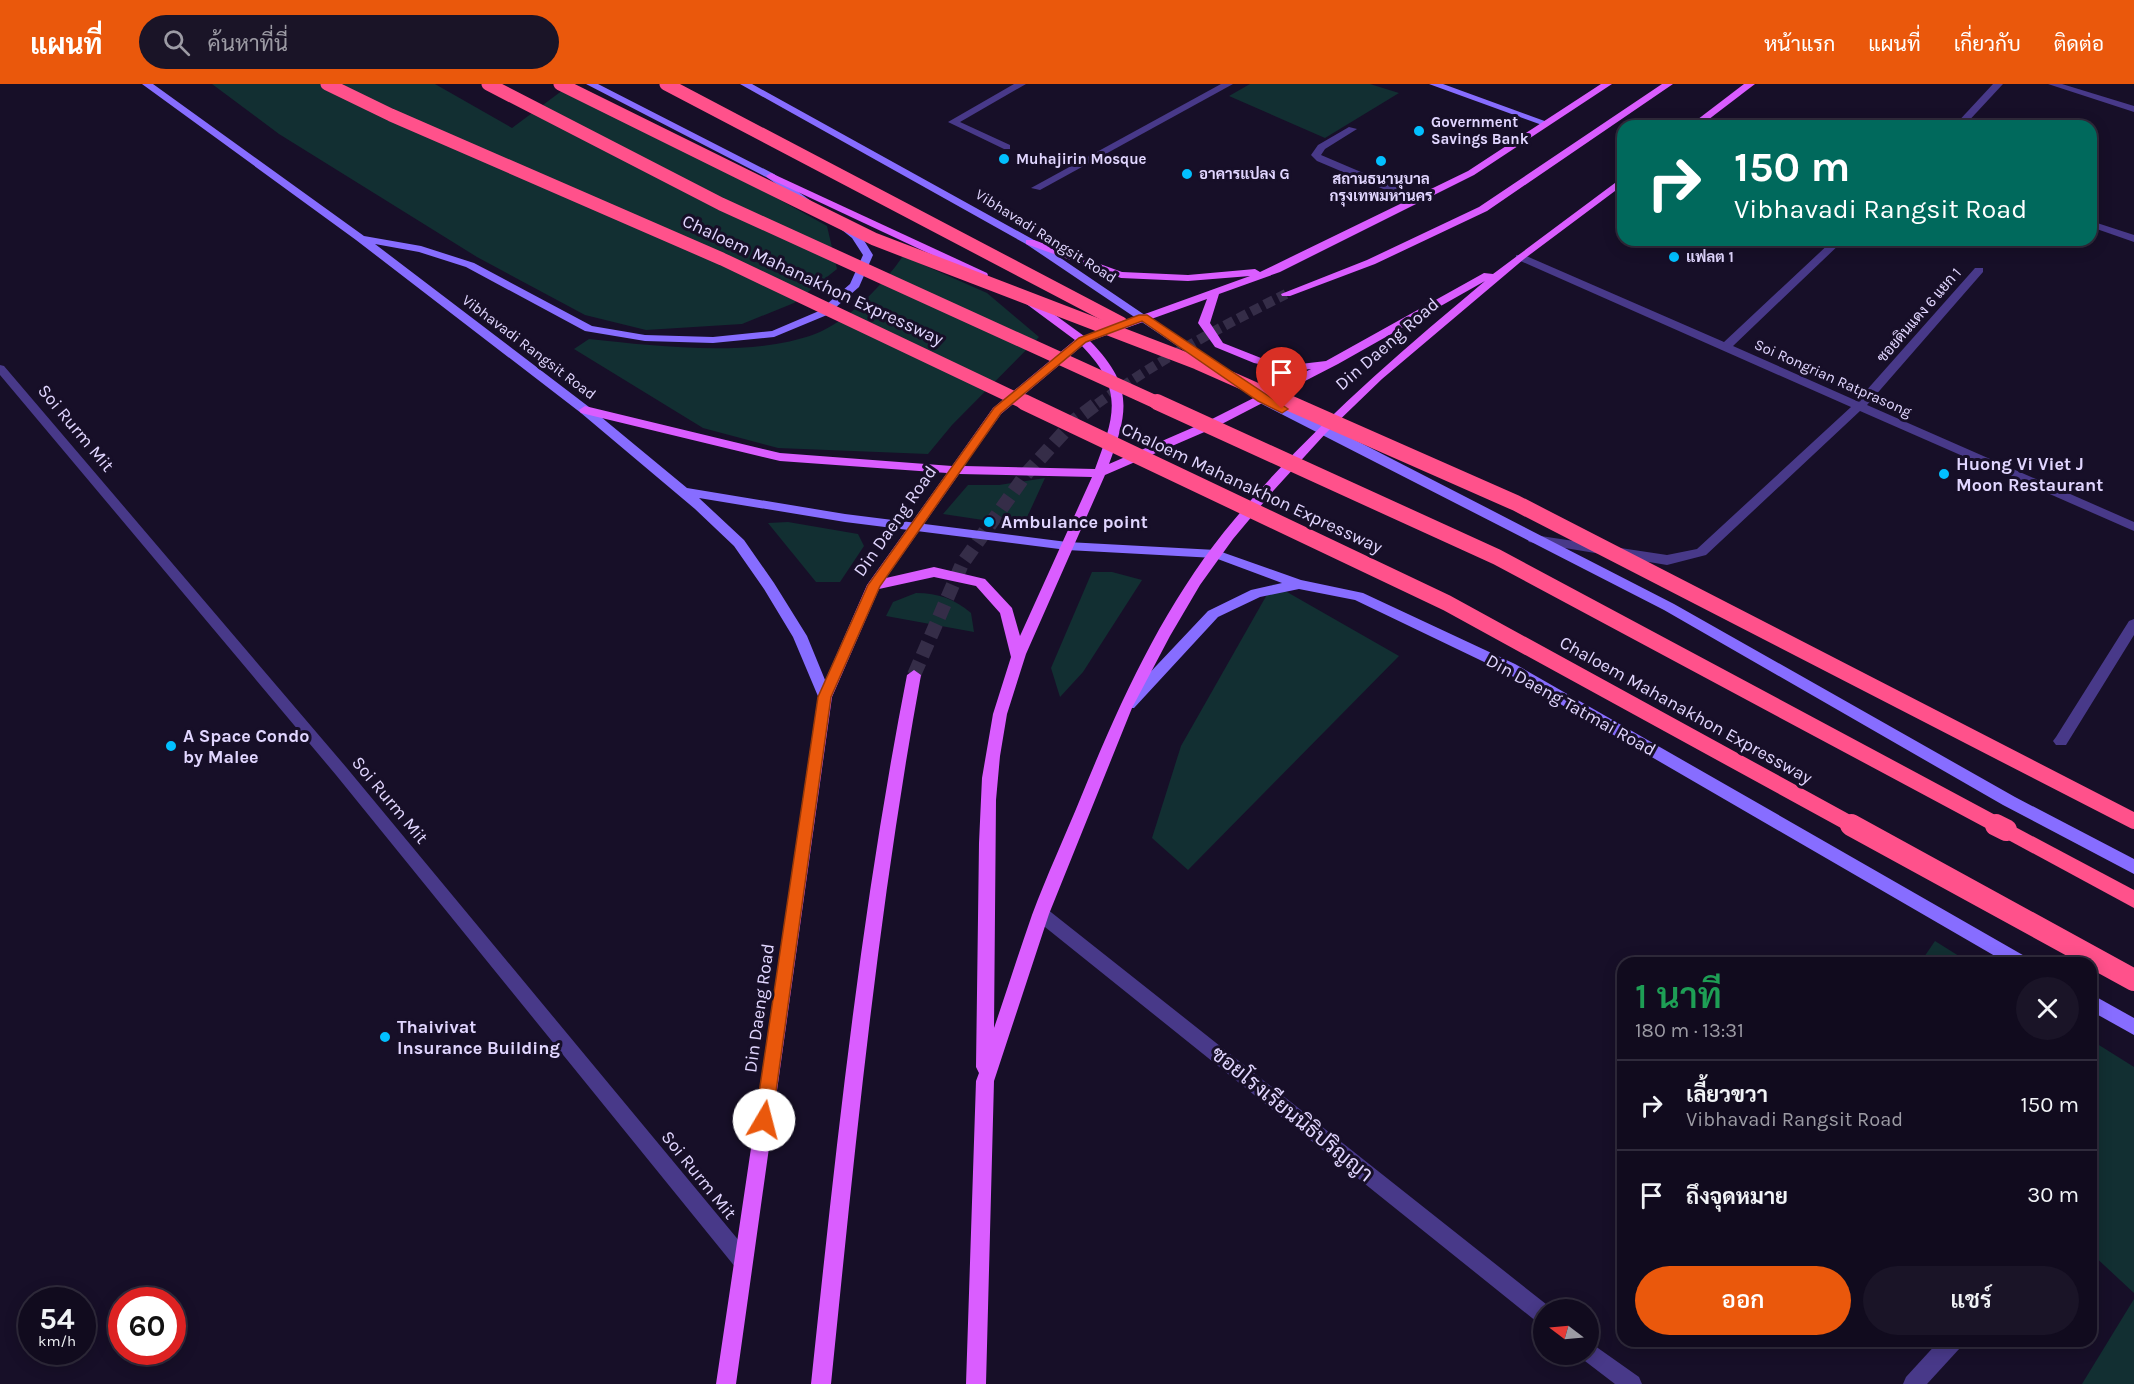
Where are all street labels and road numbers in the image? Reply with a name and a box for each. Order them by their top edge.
street label: Vibhavadi Rangsit Road [972,185,1120,287]
street label: Chaloem Mahanakhon Expressway [679,210,948,351]
street label: ซอยดินแดง 6 แยก 1 [1873,264,1965,366]
street label: Vibhavadi Rangsit Road [459,291,599,403]
street label: Din Daeng Road [1331,293,1443,395]
street label: Soi Rongrian Ratprasong [1752,335,1915,421]
street label: Soi Rurm Mit [33,380,119,476]
street label: Chaloem Mahanakhon Expressway [1118,418,1387,559]
street label: Din Daeng Road [849,461,941,581]
street label: Chaloem Mahanakhon Expressway [1556,631,1817,789]
street label: Din Daeng Tatmai Road [1482,649,1660,761]
street label: Soi Rurm Mit [347,752,433,848]
street label: Din Daeng Road [739,942,779,1074]
street label: ซอยโรงเรียนนิธิปริญญา [1206,1041,1378,1186]
street label: Soi Rurm Mit [657,1126,741,1224]

